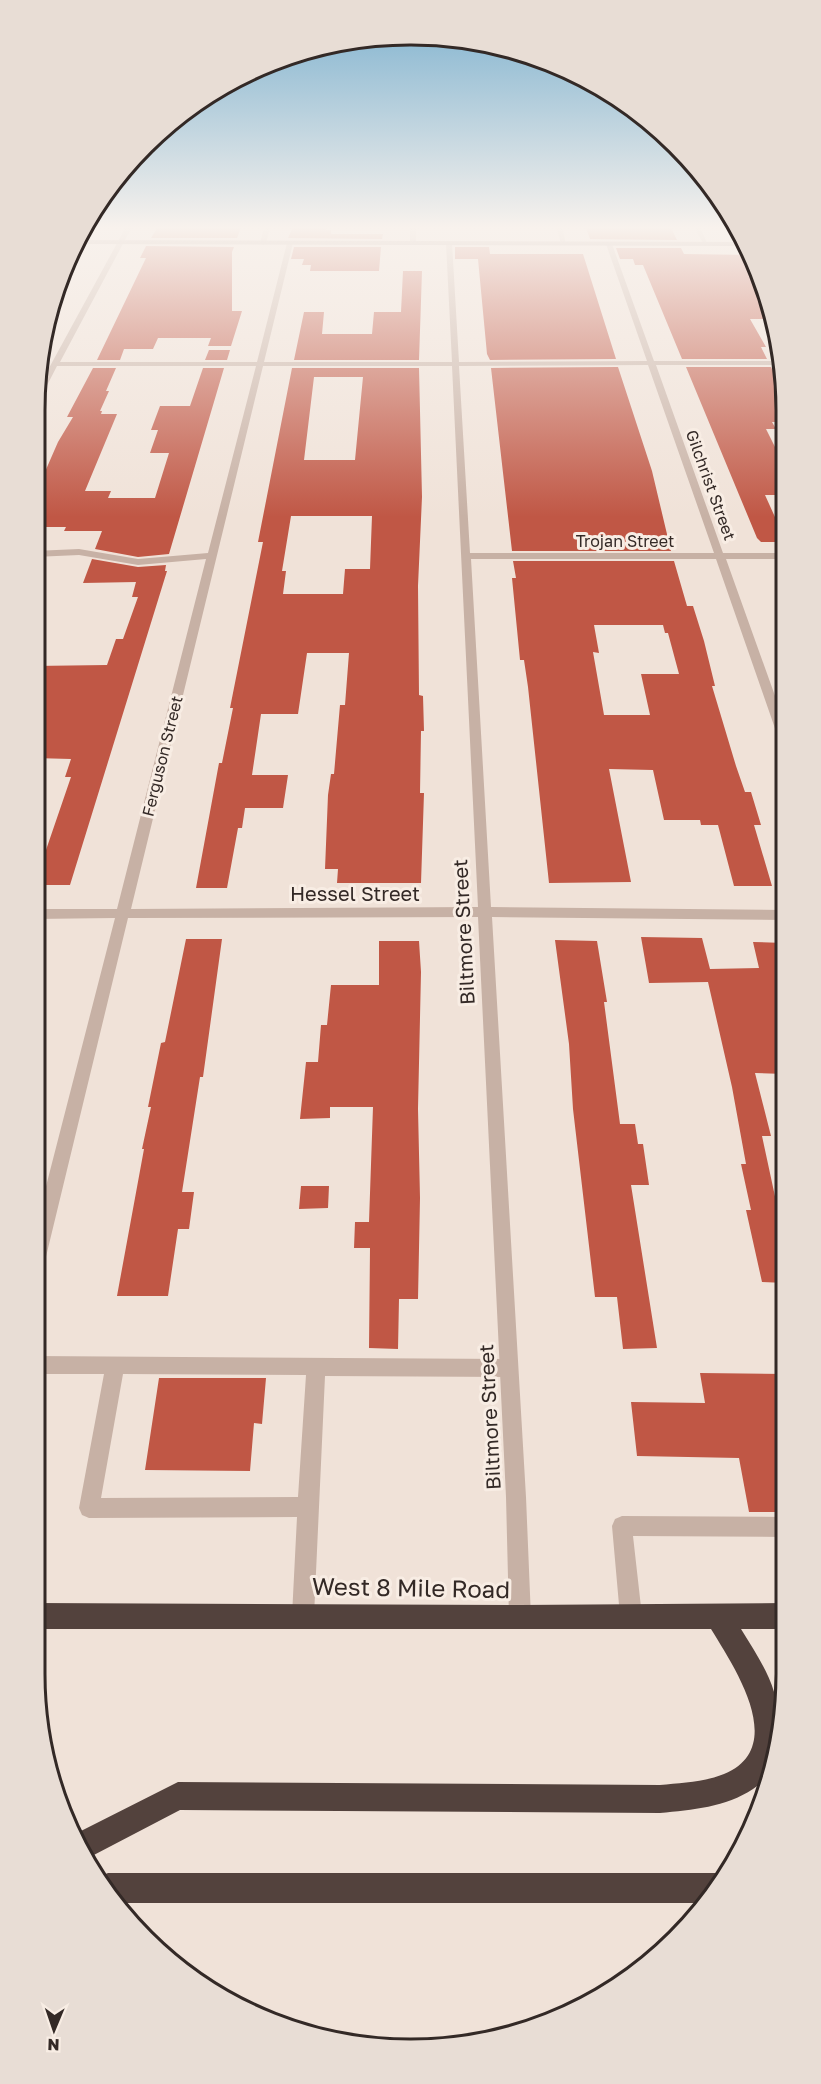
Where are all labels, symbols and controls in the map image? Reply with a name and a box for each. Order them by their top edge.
street label: Gilchrist Street [682,427,740,543]
street label: Trojan Street [576,531,674,551]
street label: Ferguson Street [137,694,187,818]
street label: Biltmore Street [447,859,479,1005]
street label: Hessel Street [290,881,420,905]
street label: Biltmore Street [473,1344,505,1490]
street label: West 8 Mile Road [312,1571,510,1603]
north arrow [24,2000,84,2060]
text: N [47,2035,60,2055]

